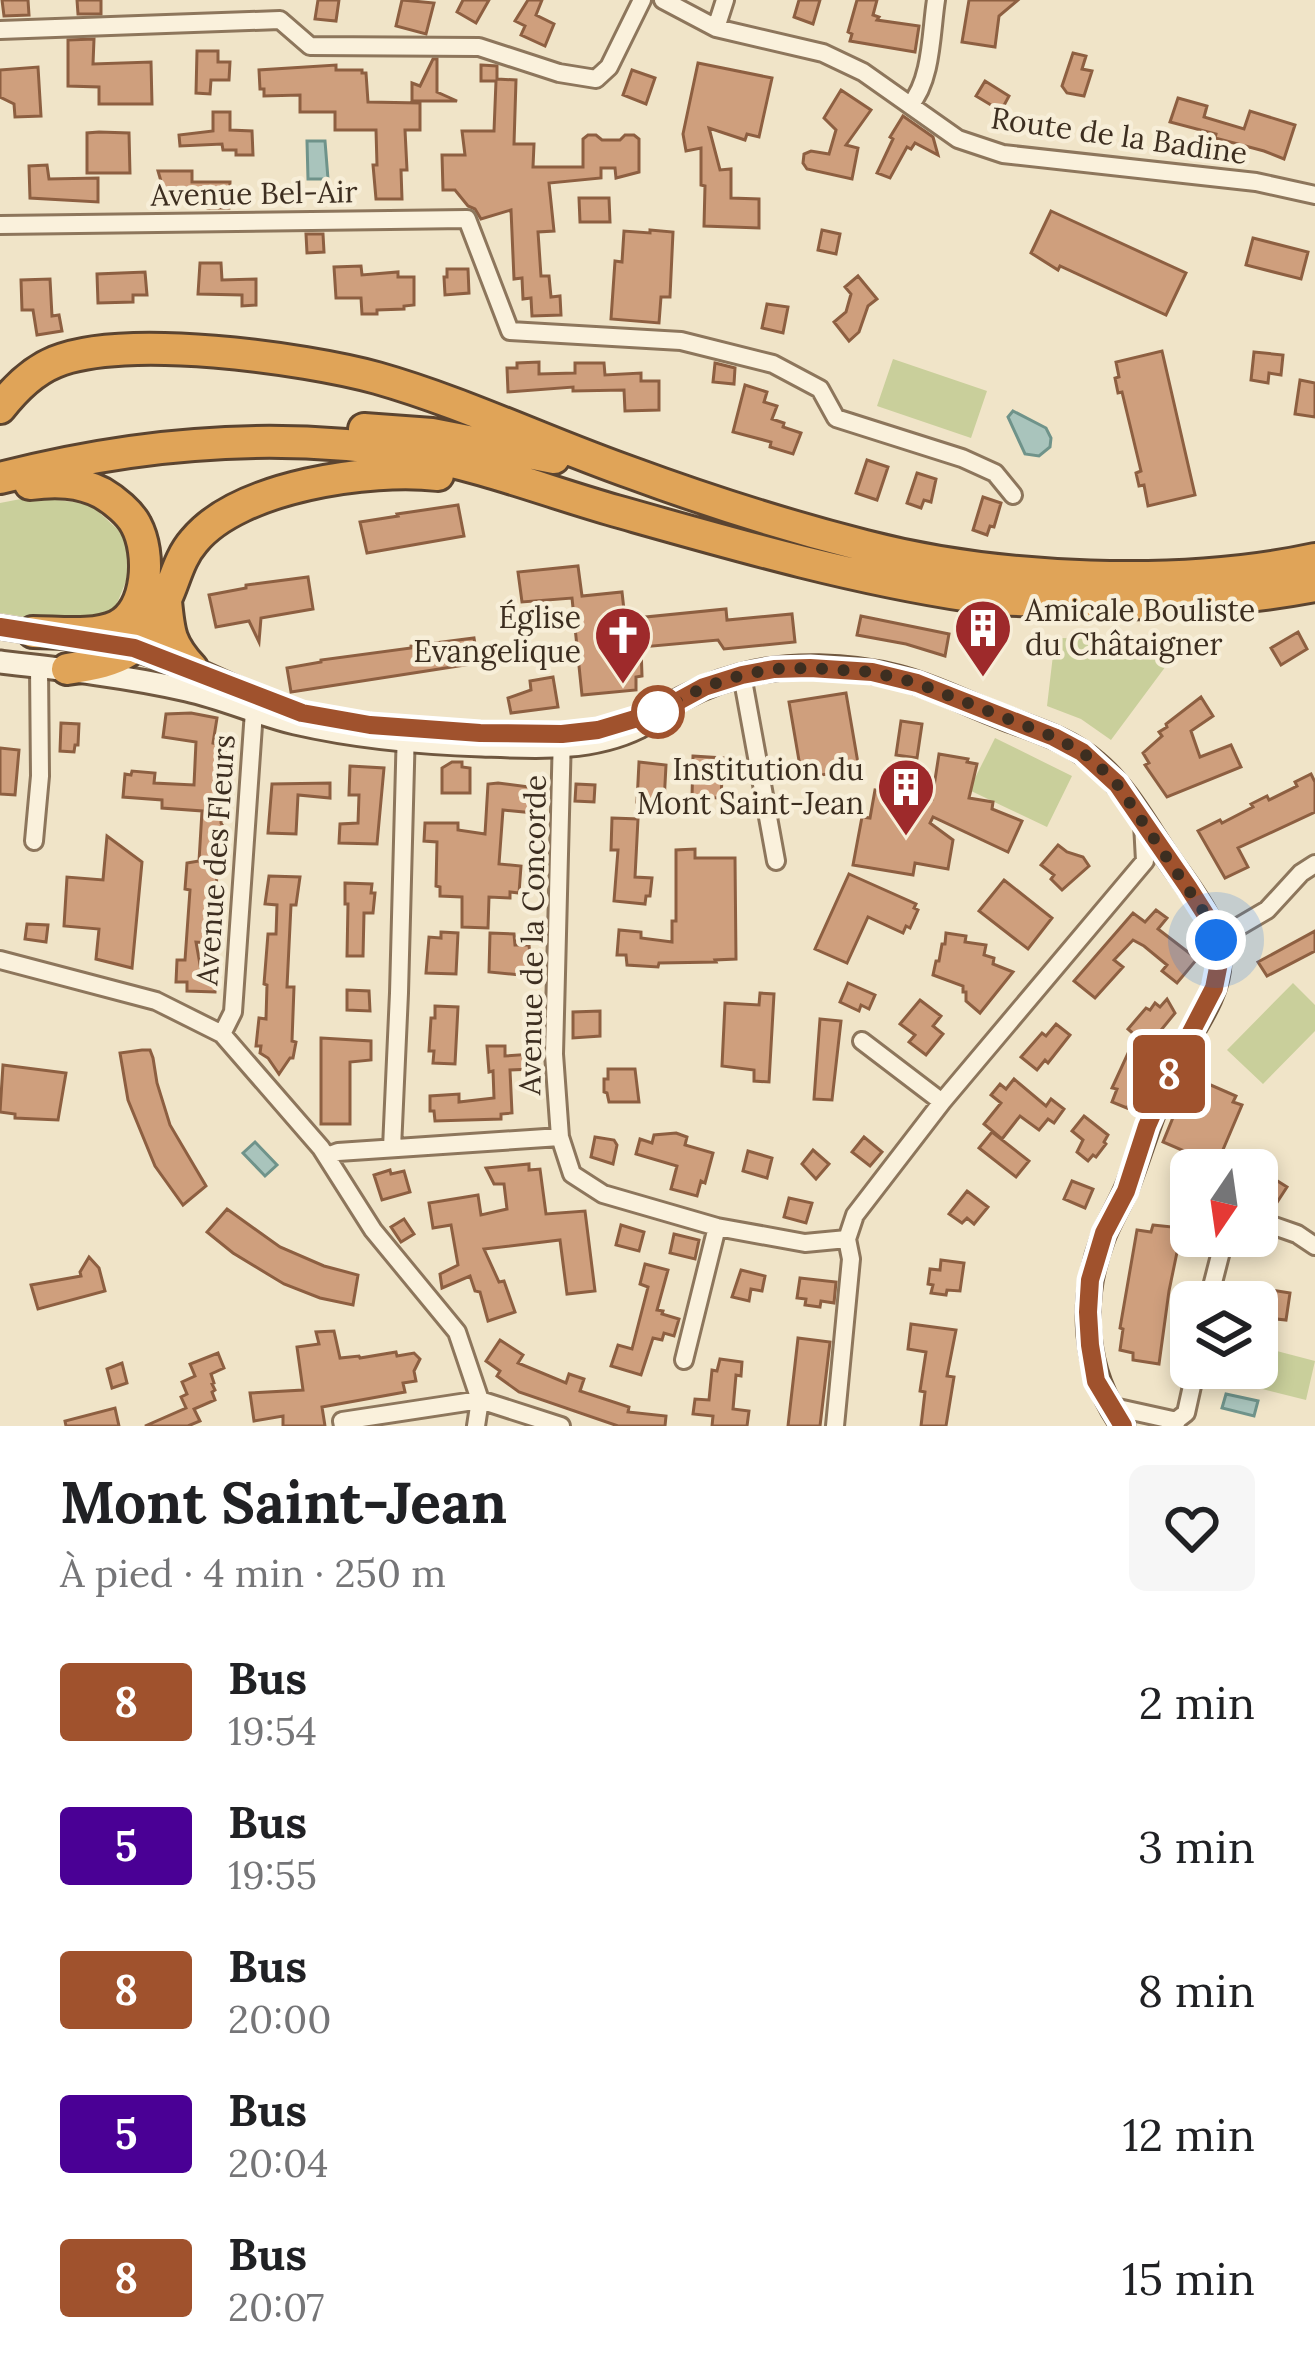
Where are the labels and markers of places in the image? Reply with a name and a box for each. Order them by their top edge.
place label: Amicale Bouliste du Châtaigner [1024,591,1255,664]
building icon: Amicale Bouliste du Châtaigner [952,597,1014,679]
place label: Église Evangelique [413,598,581,671]
church icon: Église Evangelique [592,604,654,686]
unlabelled marker [633,687,683,737]
place label: Institution du Mont Saint-Jean [637,750,864,822]
building icon: Institution du Mont Saint-Jean [875,756,937,838]

